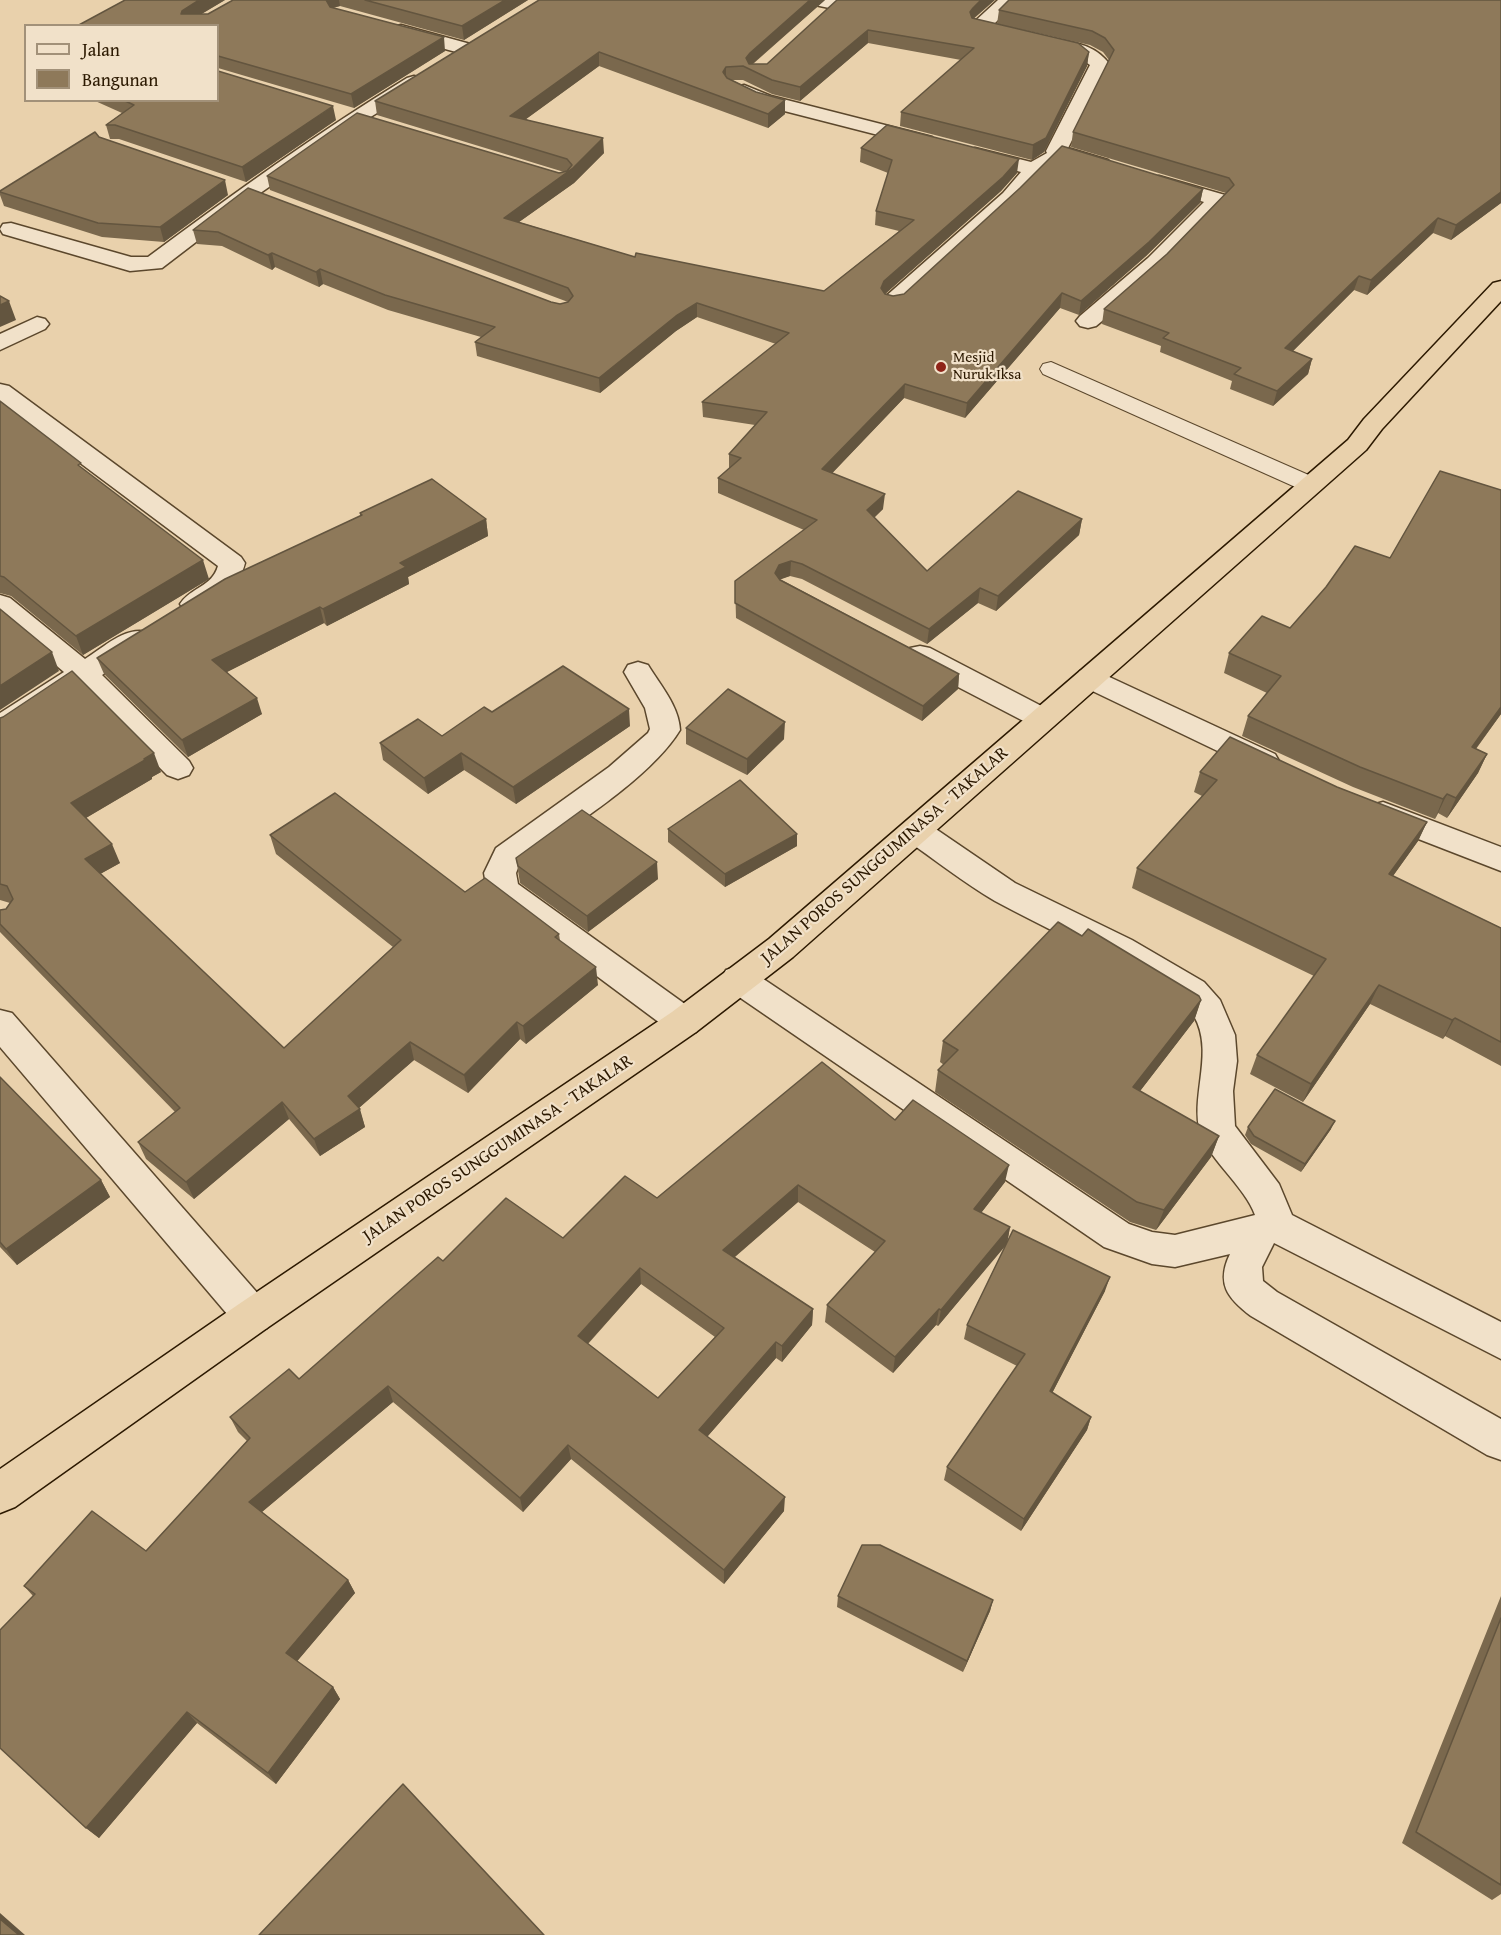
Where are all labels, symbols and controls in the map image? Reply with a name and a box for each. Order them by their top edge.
legend [24,24,219,102]
text: Jalan [82,36,120,63]
text: Bangunan [82,66,158,93]
place label: Mesjid Nuruk Iksa [953,349,1021,384]
marker: Mesjid Nuruk Iksa [934,360,948,374]
street label: JALAN POROS SUNGGUMINASA - TAKALAR [757,743,1013,969]
street label: JALAN POROS SUNGGUMINASA - TAKALAR [359,1050,637,1248]

